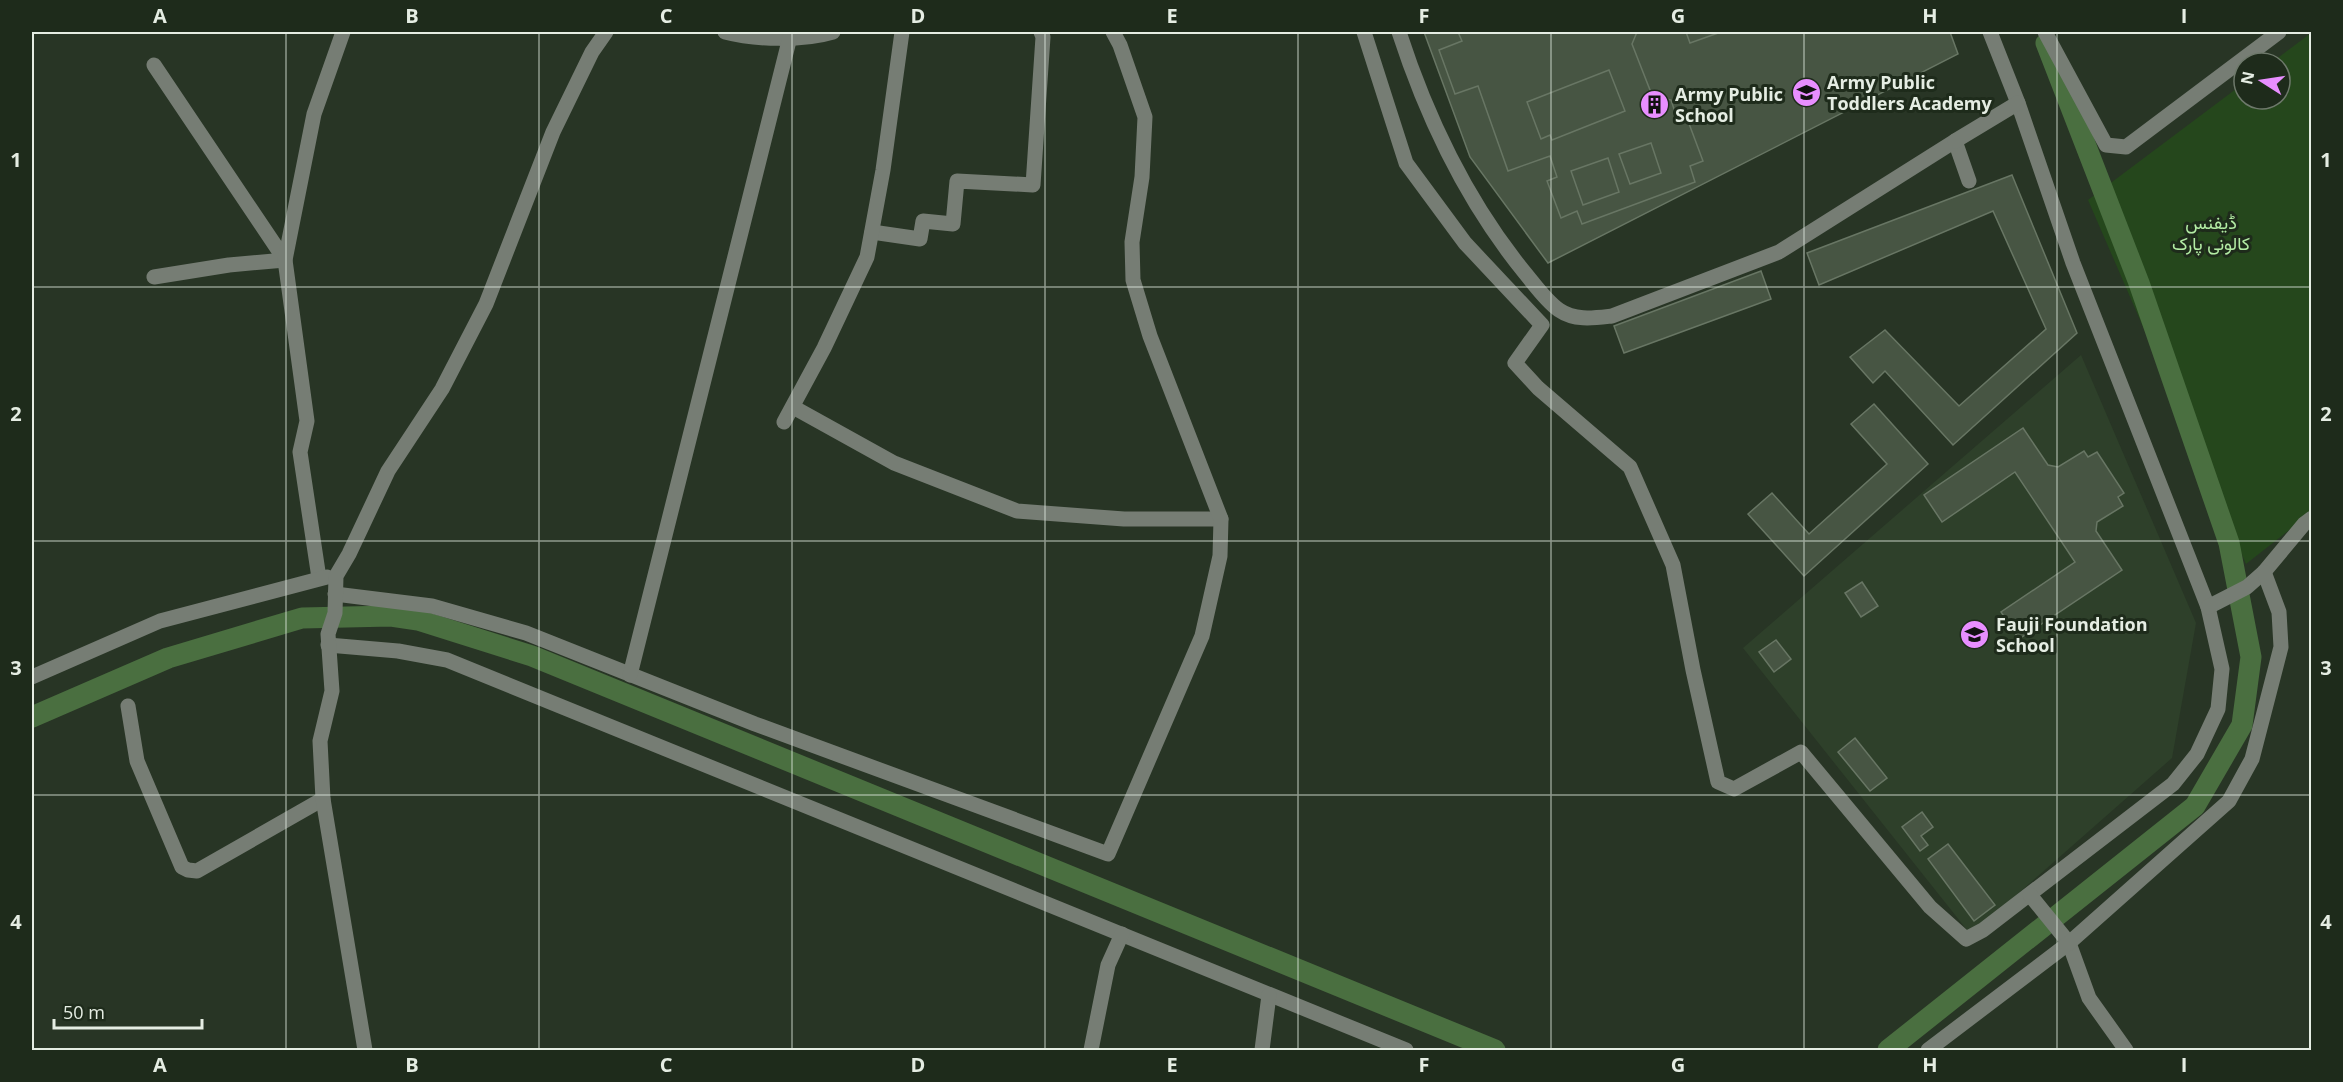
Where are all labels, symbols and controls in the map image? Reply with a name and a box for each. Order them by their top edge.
text: A [153,2,167,29]
text: B [405,2,419,29]
text: C [660,2,673,29]
text: D [911,2,925,29]
text: E [1166,2,1178,29]
text: F [1419,2,1429,29]
text: G [1671,2,1685,29]
text: H [1922,2,1938,29]
text: I [2181,2,2187,29]
north arrow [2232,51,2292,111]
text: N [2235,69,2259,87]
place label: Army Public Toddlers Academy [1827,70,1993,115]
school or university icon: Army Public Toddlers Academy [1790,77,1822,109]
place label: Army Public School [1675,82,1783,127]
building icon: Army Public School [1638,89,1670,121]
text: 1 [10,146,22,173]
text: 1 [2320,146,2332,173]
park label: ڈیفنس کالونی پارک [2172,210,2250,256]
text: 2 [10,400,22,427]
text: 2 [2320,400,2332,427]
place label: Fauji Foundation School [1996,612,2147,657]
school or university icon: Fauji Foundation School [1959,619,1991,651]
text: 3 [10,654,22,681]
text: 3 [2320,654,2332,681]
text: 4 [10,908,22,935]
text: 4 [2320,908,2332,935]
scale bar [54,992,202,1030]
text: 50 m [63,1000,105,1024]
text: A [153,1051,167,1078]
text: B [405,1051,419,1078]
text: C [660,1051,673,1078]
text: D [911,1051,925,1078]
text: E [1166,1051,1178,1078]
text: F [1419,1051,1429,1078]
text: G [1671,1051,1685,1078]
text: H [1922,1051,1938,1078]
text: I [2181,1051,2187,1078]

